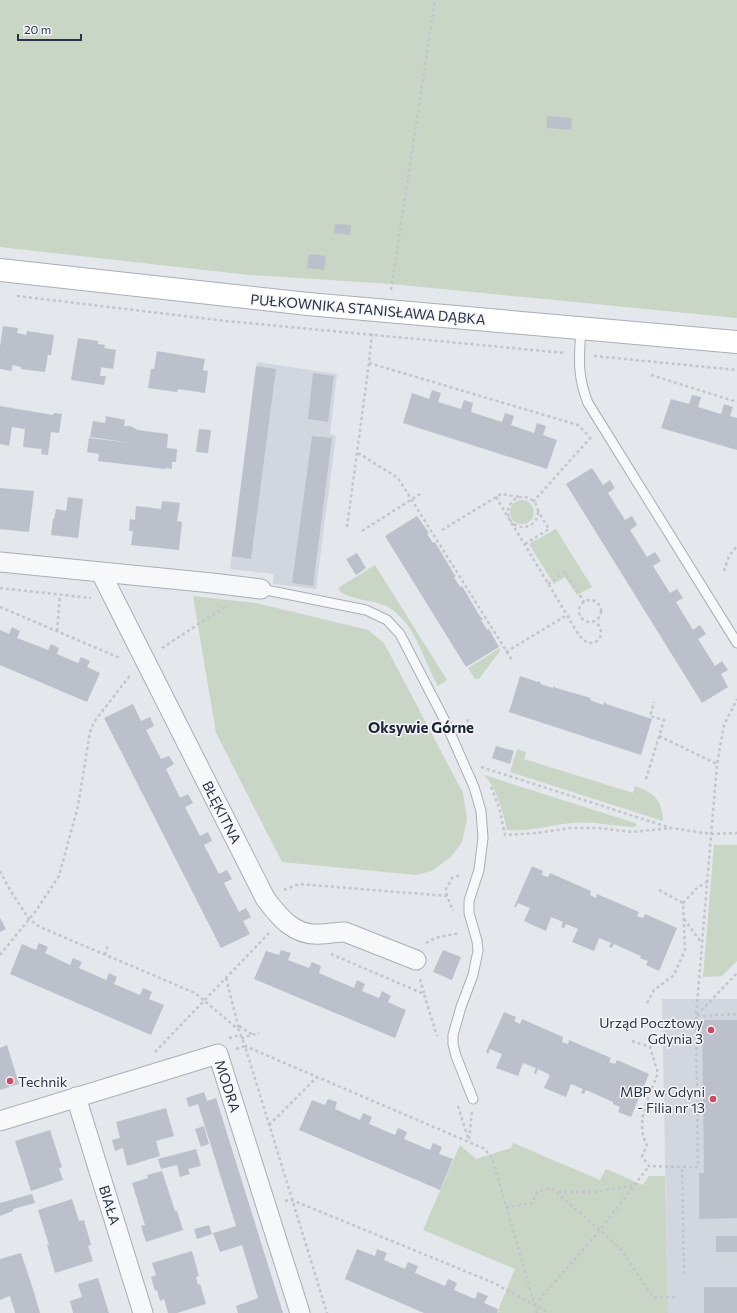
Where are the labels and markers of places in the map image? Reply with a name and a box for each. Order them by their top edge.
place label: Urząd Pocztowy Gdynia 3 [599,1014,703,1047]
marker: Urząd Pocztowy Gdynia 3 [706,1025,716,1035]
place label: Technik [18,1073,68,1090]
marker: Technik [5,1076,15,1086]
place label: MBP w Gdyni - Filia nr 13 [620,1083,705,1116]
marker: MBP w Gdyni - Filia nr 13 [708,1094,718,1104]

